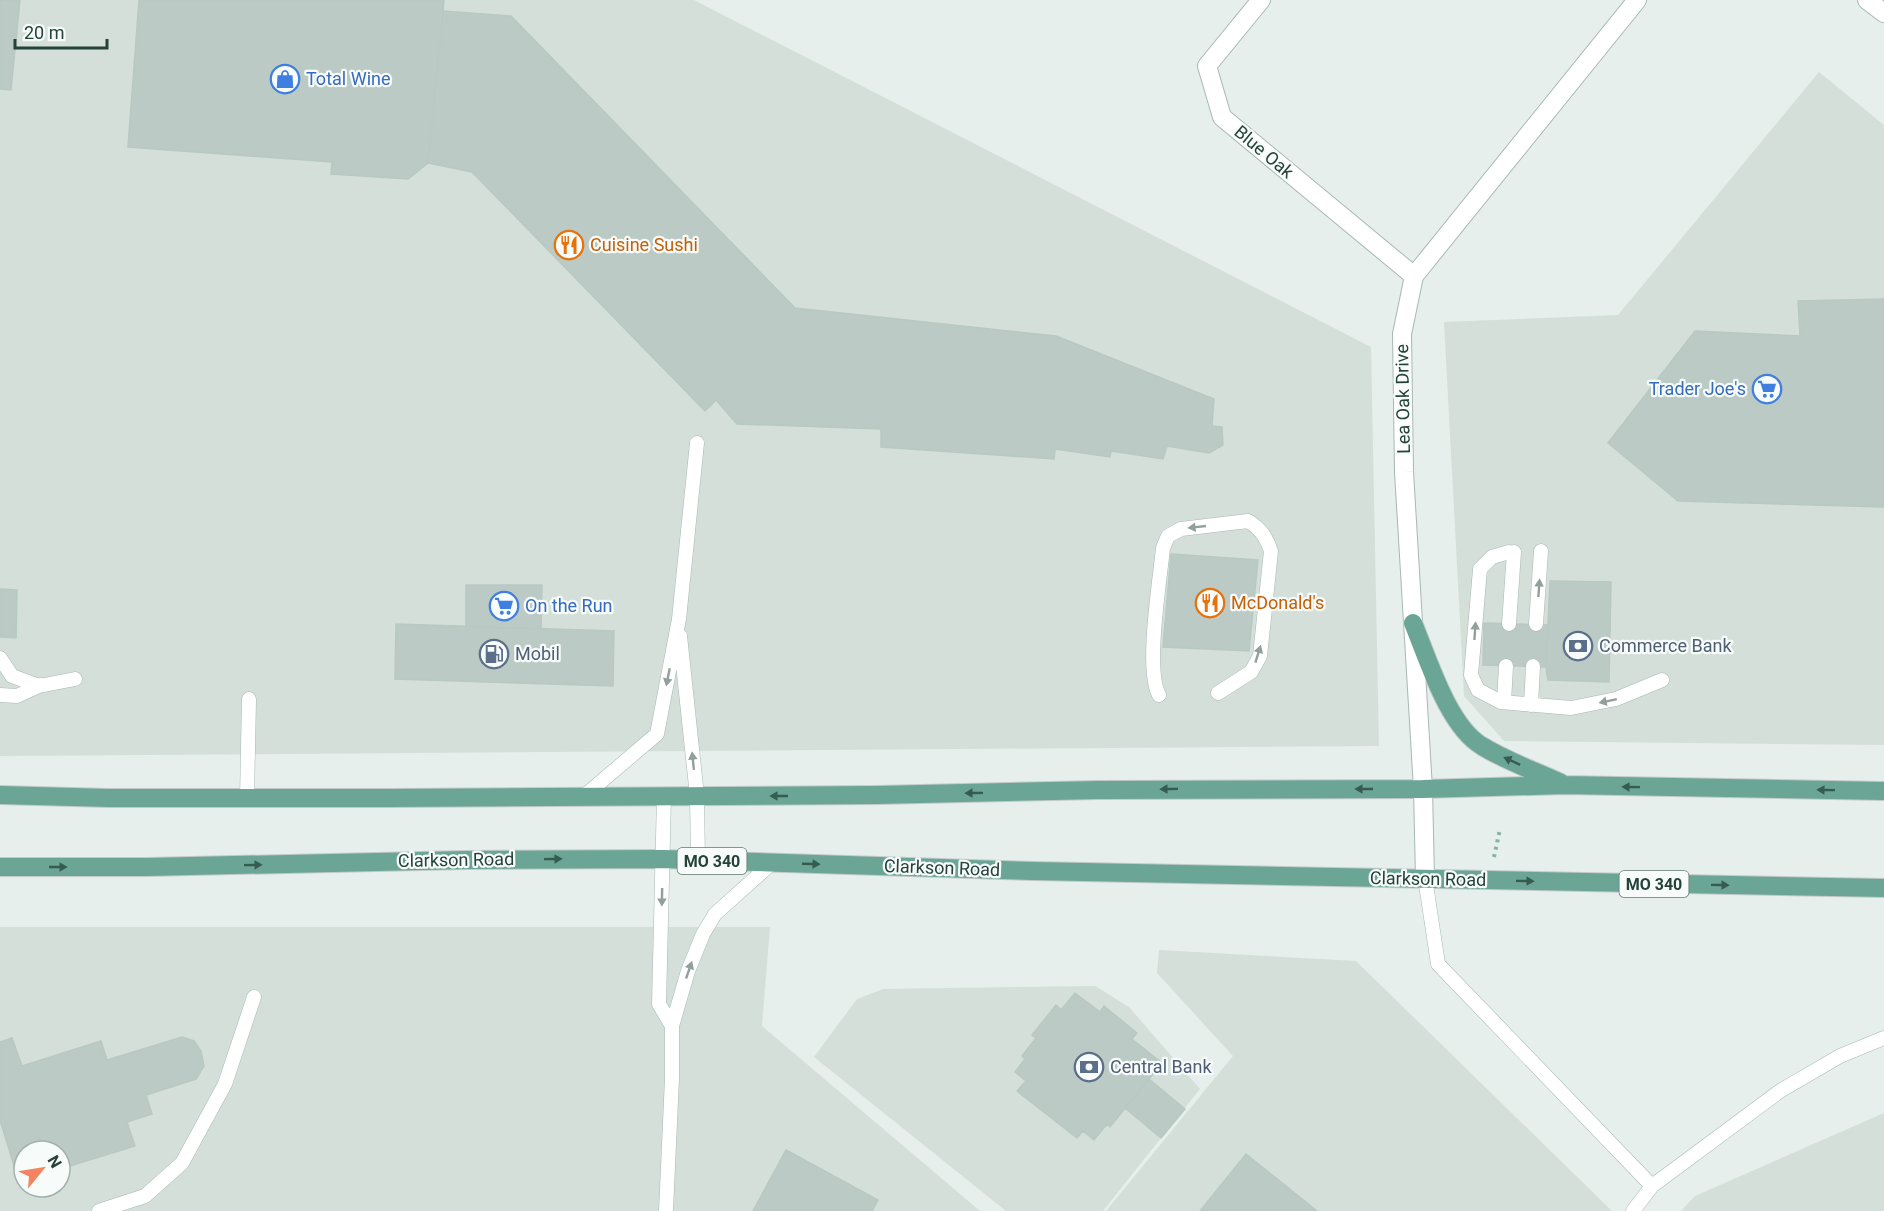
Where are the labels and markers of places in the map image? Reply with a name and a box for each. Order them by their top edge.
shop icon: Total Wine [269,63,301,95]
place label: Total Wine [306,68,391,89]
restaurant icon: Cuisine Sushi [553,229,585,261]
place label: Cuisine Sushi [590,234,698,255]
supermarket icon: Trader Joe's [1751,373,1783,405]
place label: Trader Joe's [1649,378,1746,399]
restaurant icon: McDonald's [1194,587,1226,619]
supermarket icon: On the Run [488,590,520,622]
place label: McDonald's [1231,592,1324,613]
place label: On the Run [525,595,613,616]
bank icon: Commerce Bank [1562,630,1594,662]
place label: Commerce Bank [1599,635,1732,656]
fuel station icon: Mobil [478,638,510,670]
place label: Mobil [515,643,560,664]
bank icon: Central Bank [1073,1051,1105,1083]
place label: Central Bank [1110,1056,1212,1077]

